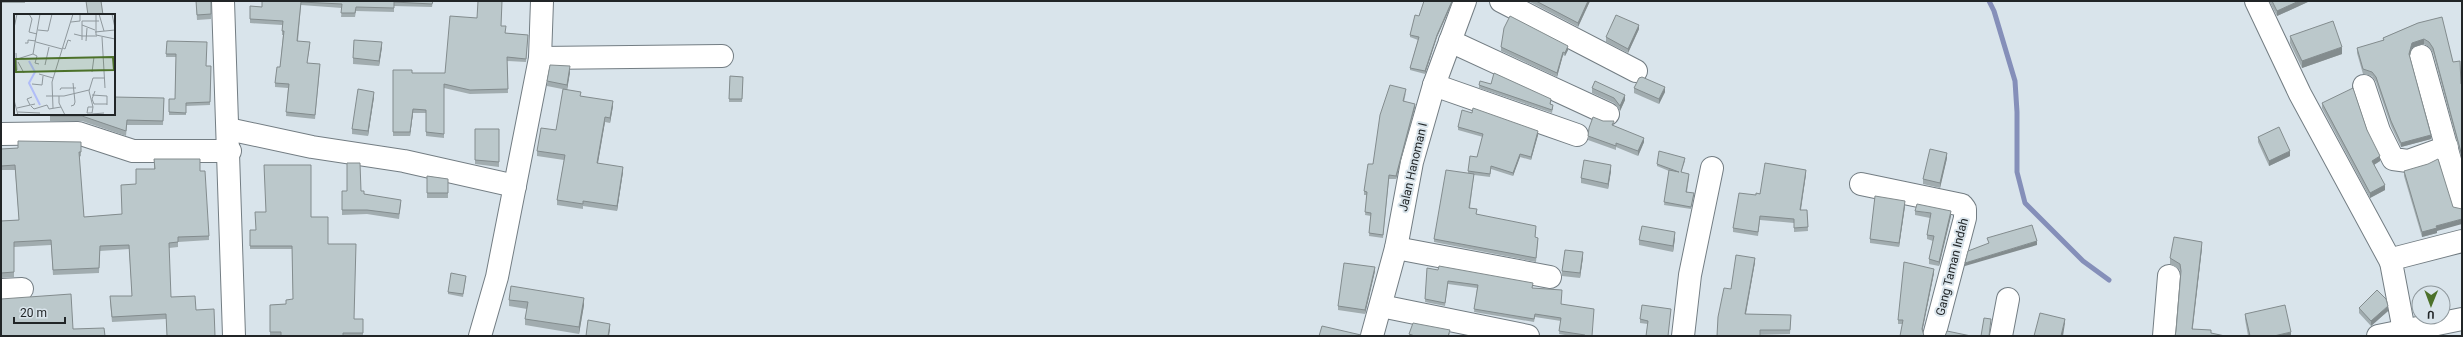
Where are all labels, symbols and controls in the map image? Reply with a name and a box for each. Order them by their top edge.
inset map [14,14,115,115]
street label: Jalan Hanoman I [1396,121,1430,213]
street label: Gang Taman Indah [1933,217,1971,317]
north arrow [2411,285,2451,325]
scale bar [14,299,65,325]
text: 20 m [20,306,47,320]
text: U [2427,308,2435,321]

